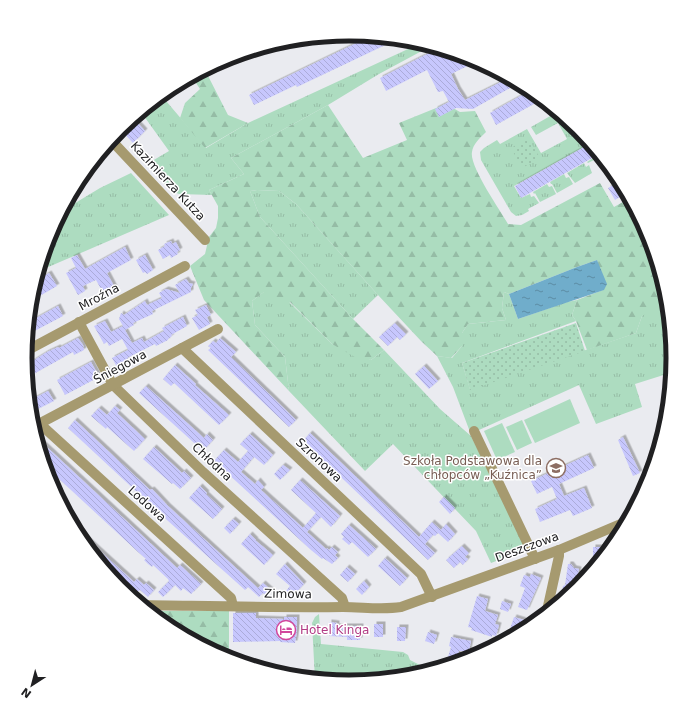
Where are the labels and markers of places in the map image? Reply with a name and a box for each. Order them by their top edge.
place label: Szkoła Podstawowa dla chłopców „Kuźnica” [403,454,542,482]
school or university icon: Szkoła Podstawowa dla chłopców „Kuźnica” [545,457,567,479]
hotel icon: Hotel Kinga [275,619,297,641]
place label: Hotel Kinga [300,623,369,637]

